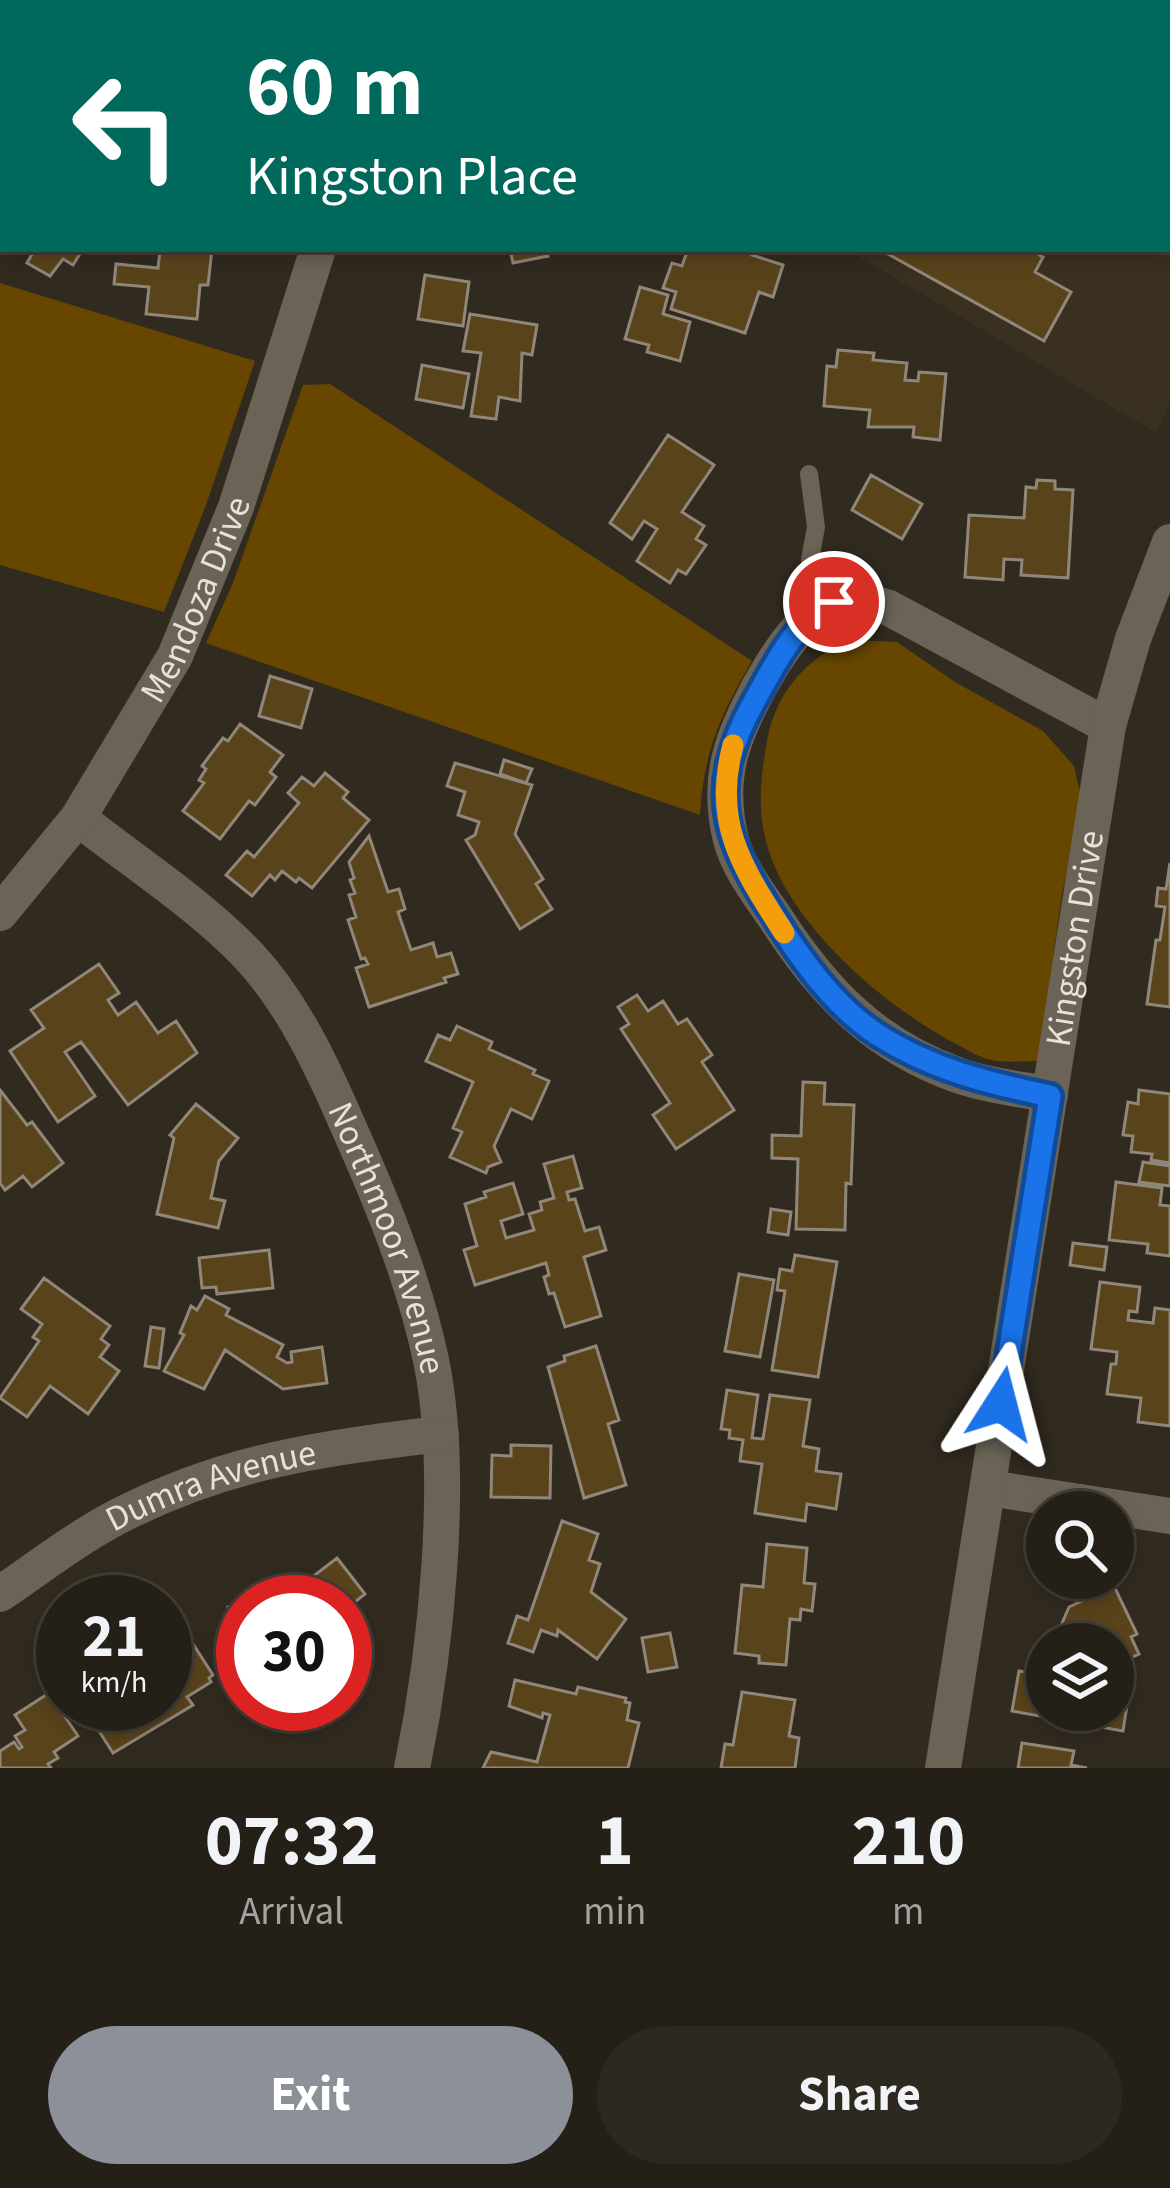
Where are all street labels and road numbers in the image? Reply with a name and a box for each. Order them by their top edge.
street label: Mendoza Drive [127,490,263,712]
street label: Kingston Drive [1032,827,1117,1050]
street label: Northmoor Avenue [315,1094,459,1378]
street label: Dumra Avenue [97,1426,320,1544]

